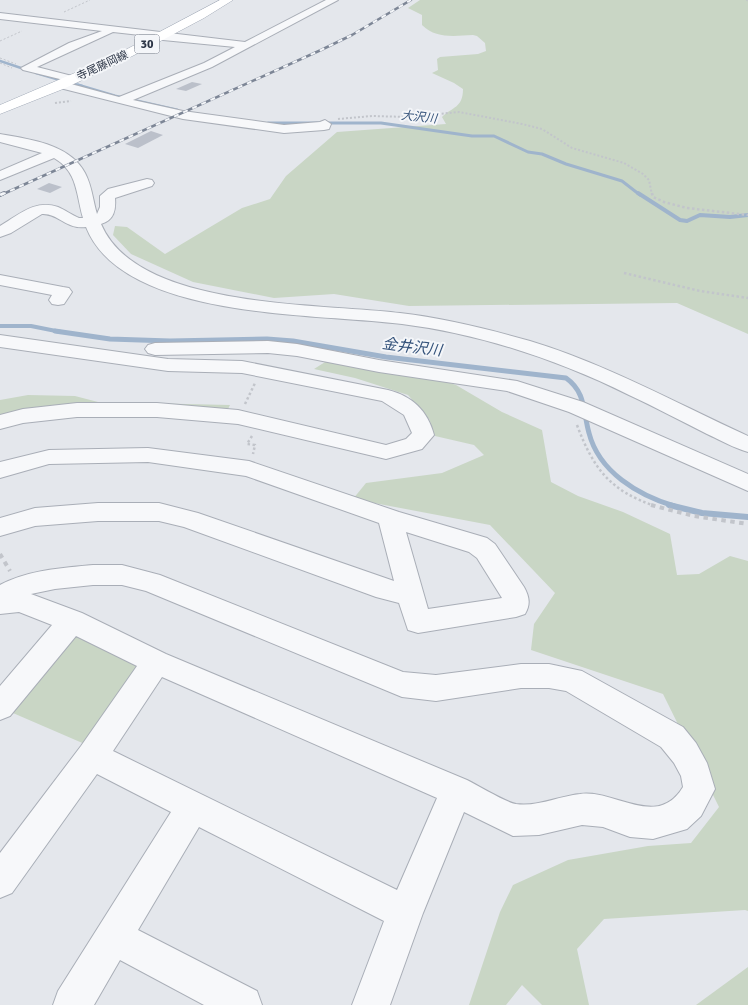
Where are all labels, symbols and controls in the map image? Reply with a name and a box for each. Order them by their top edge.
road number: 30 [134,34,160,54]
street label: 寺尾藤岡線 [75,48,130,83]
water label: 大沢川 [400,108,440,127]
water label: 金井沢川 [381,334,445,360]

